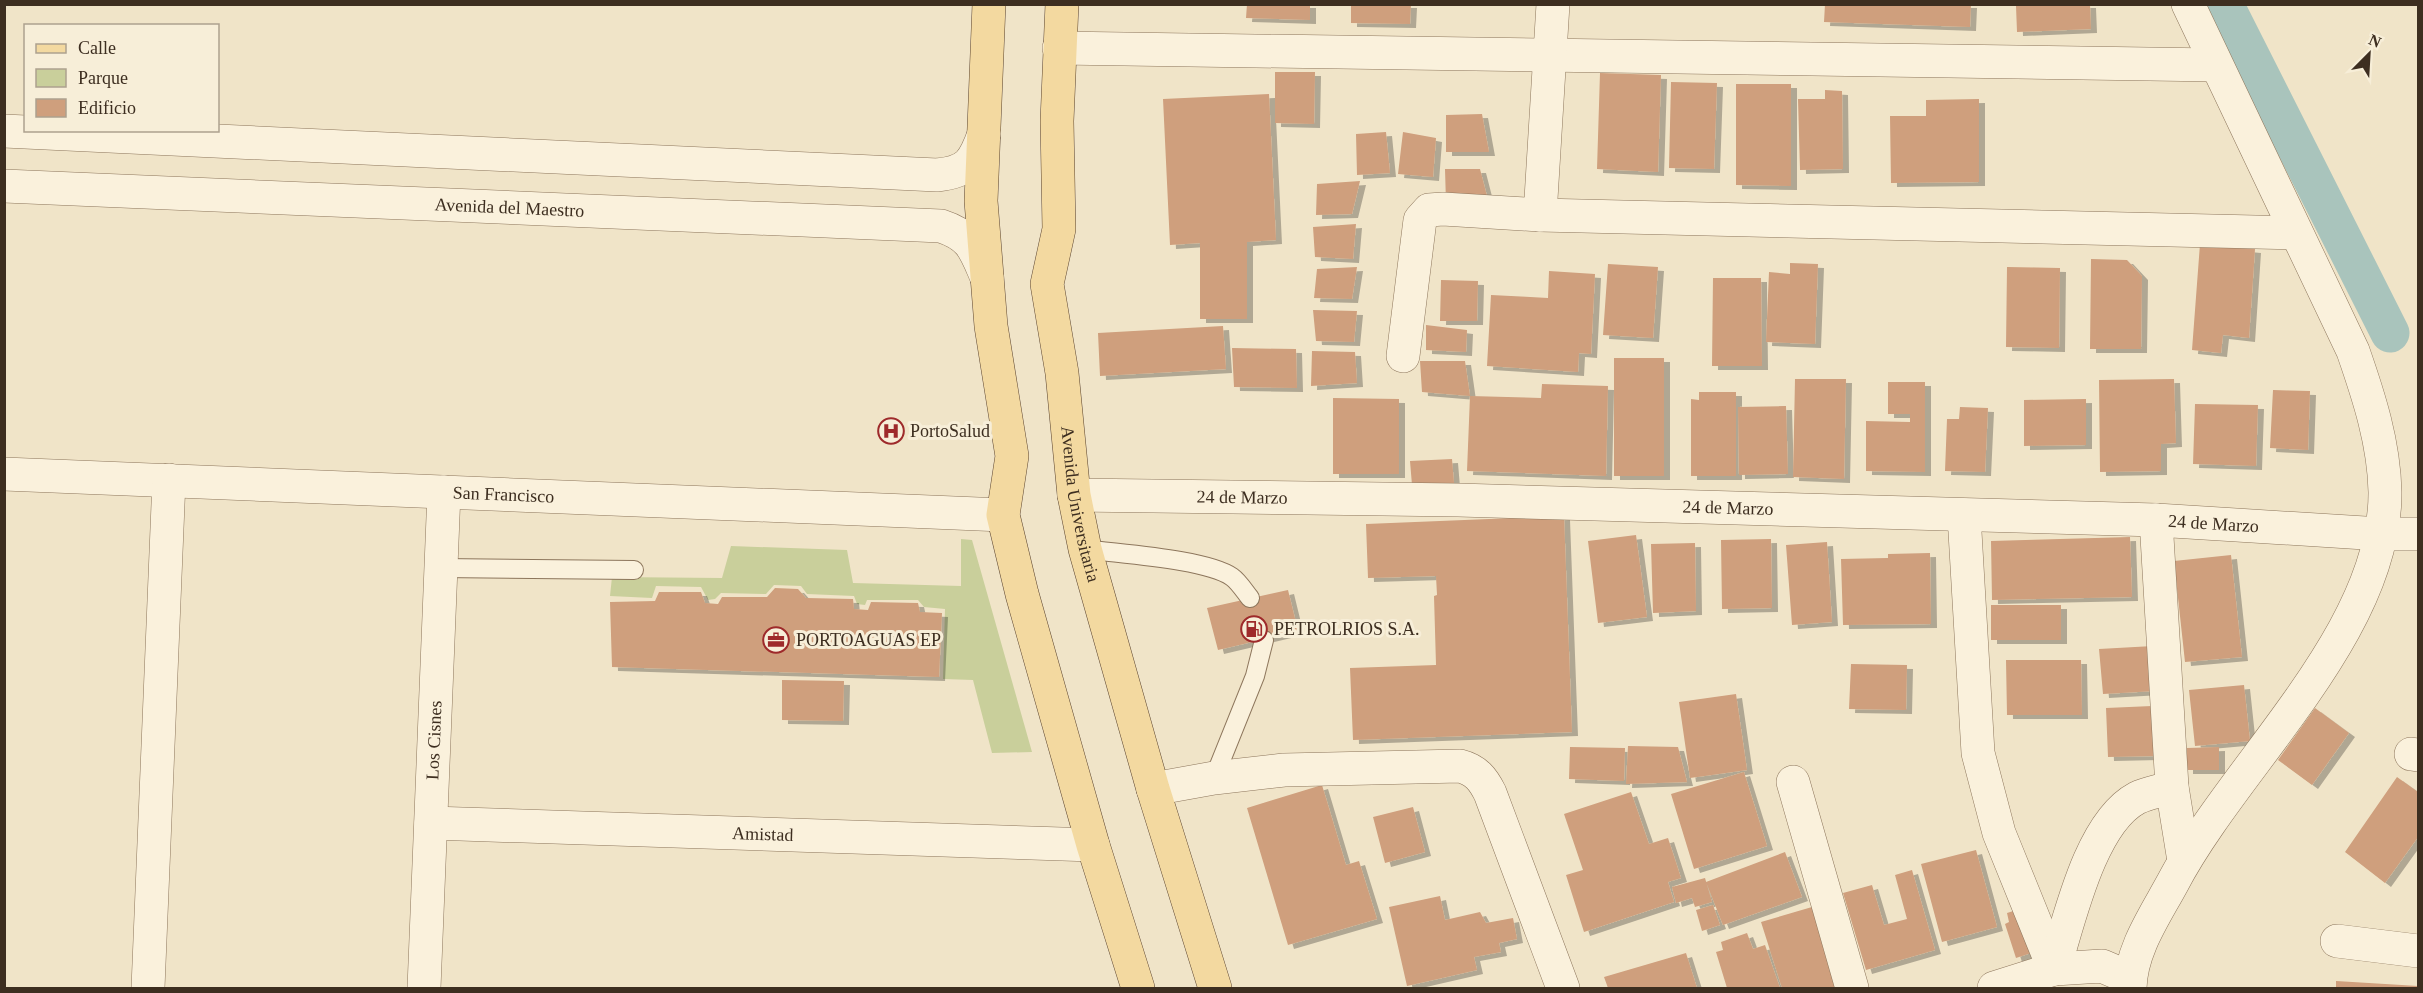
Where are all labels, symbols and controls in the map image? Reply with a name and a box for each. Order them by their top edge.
legend [24,24,219,132]
north arrow [2339,24,2399,84]
text: N [2366,31,2384,51]
text: Calle [78,38,116,58]
text: Parque [78,68,128,88]
text: Edificio [78,98,136,118]
street label: Avenida del Maestro [434,194,585,221]
hospital icon: PortoSalud [876,416,906,446]
place label: PortoSalud [910,421,990,441]
street label: Avenida Universitaria [1057,425,1104,584]
street label: San Francisco [452,482,555,507]
street label: 24 de Marzo [1196,487,1288,508]
street label: 24 de Marzo [1682,496,1774,519]
street label: 24 de Marzo [2168,511,2260,536]
fuel station icon: PETROLRIOS S.A. [1239,614,1269,644]
place label: PETROLRIOS S.A. [1274,619,1420,639]
office icon: PORTOAGUAS EP [761,625,791,655]
place label: PORTOAGUAS EP [796,630,941,650]
street label: Los Cisnes [422,700,446,780]
street label: Amistad [732,823,794,845]

